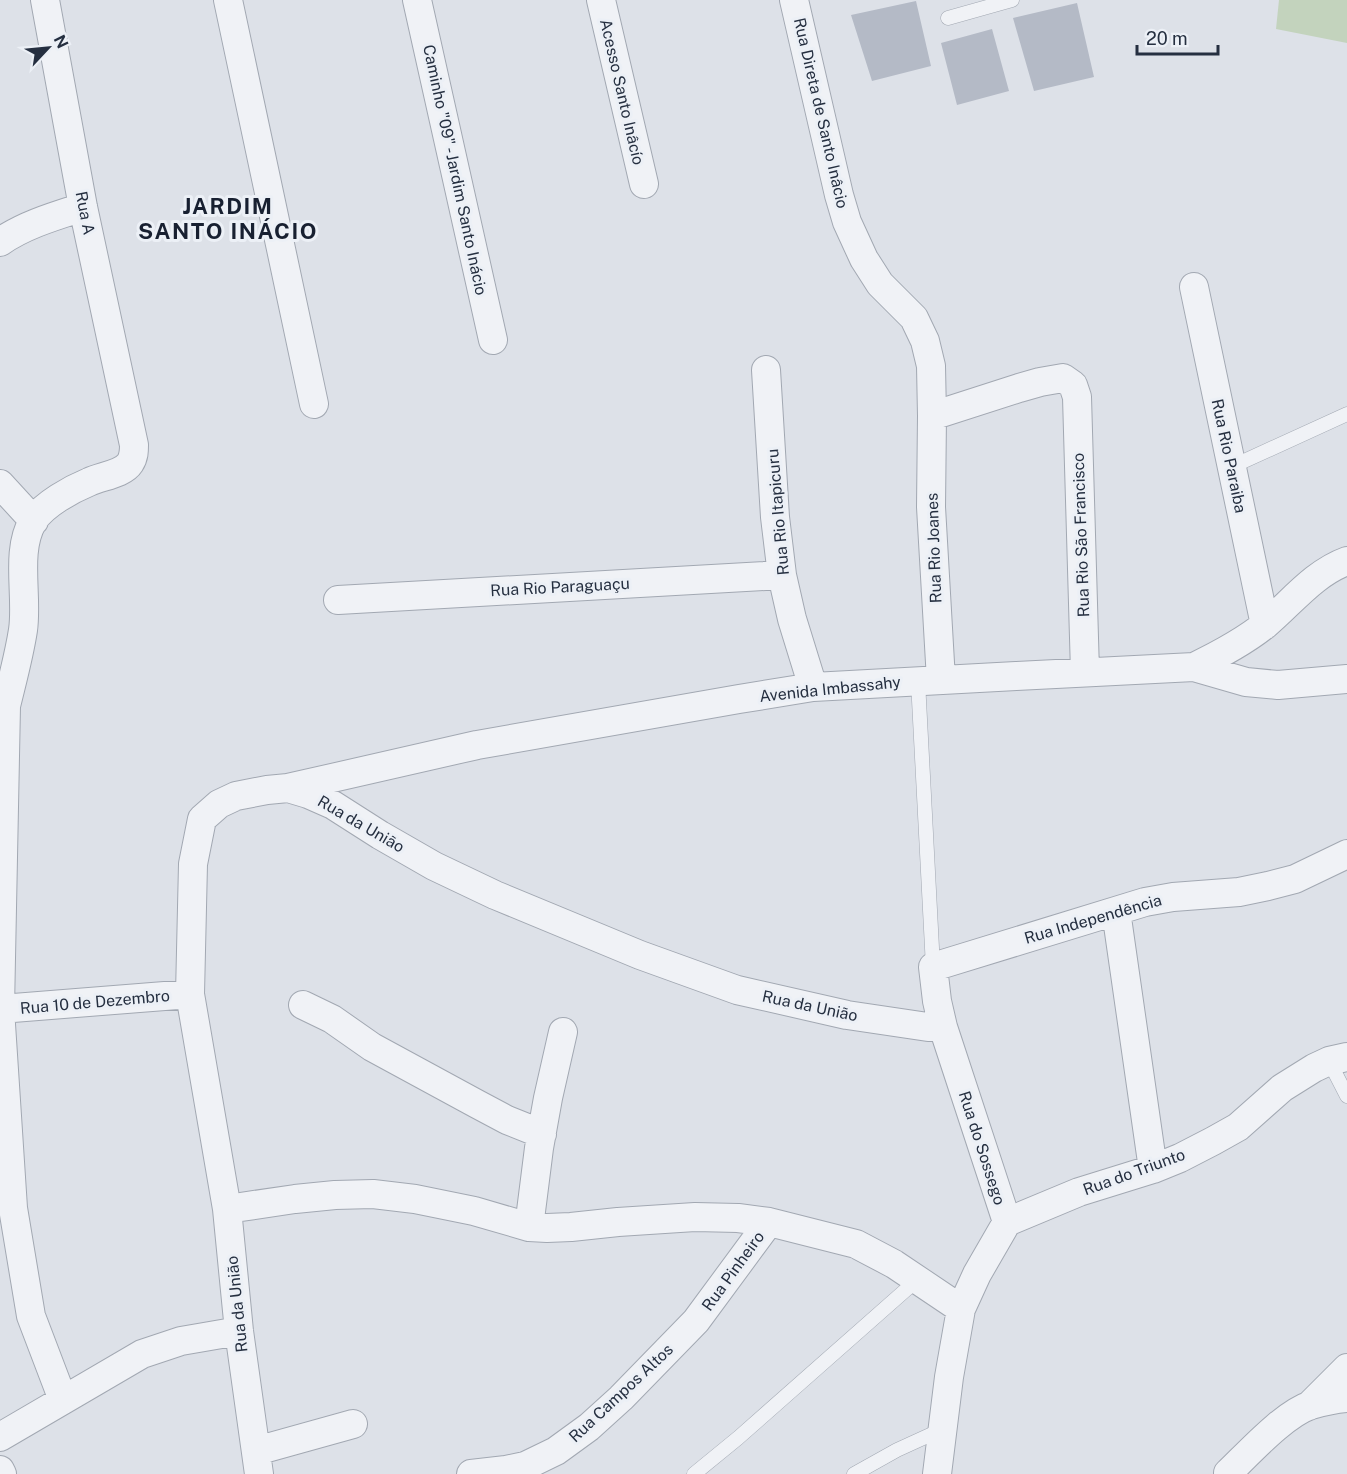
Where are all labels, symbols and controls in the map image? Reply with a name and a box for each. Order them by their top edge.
street label: Rua Direta de Santo Inâcio [790,16,852,210]
street label: Acesso Santo Inâcío [596,17,648,167]
north arrow [18,18,78,78]
scale bar [1137,18,1218,56]
text: 20 m [1146,28,1188,49]
text: N [50,32,72,51]
street label: Caminho "09" - Jardim Santo Inácio [419,43,491,297]
street label: Rua A [71,190,99,236]
district label: JARDIM SANTO INÁCIO [138,193,318,244]
street label: Rua Rio Paraiba [1208,397,1250,515]
street label: Rua Rio Itapicuru [763,448,793,576]
street label: Rua Rio São Francisco [1069,452,1093,618]
street label: Rua Rio Joanes [923,492,945,604]
street label: Rua Rio Paraguaçu [490,574,630,600]
street label: Avenida Imbassahy [758,672,902,706]
street label: Rua da União [314,791,408,857]
street label: Rua Independência [1022,890,1164,948]
street label: Rua 10 de Dezembro [19,986,171,1018]
street label: Rua da União [761,987,859,1025]
street label: Rua do Sossego [955,1089,1009,1207]
street label: Rua do Triunto [1080,1145,1188,1199]
street label: Rua Pinheiro [698,1227,768,1315]
street label: Rua da União [222,1255,252,1353]
street label: Rua Campos Altos [565,1340,677,1446]

